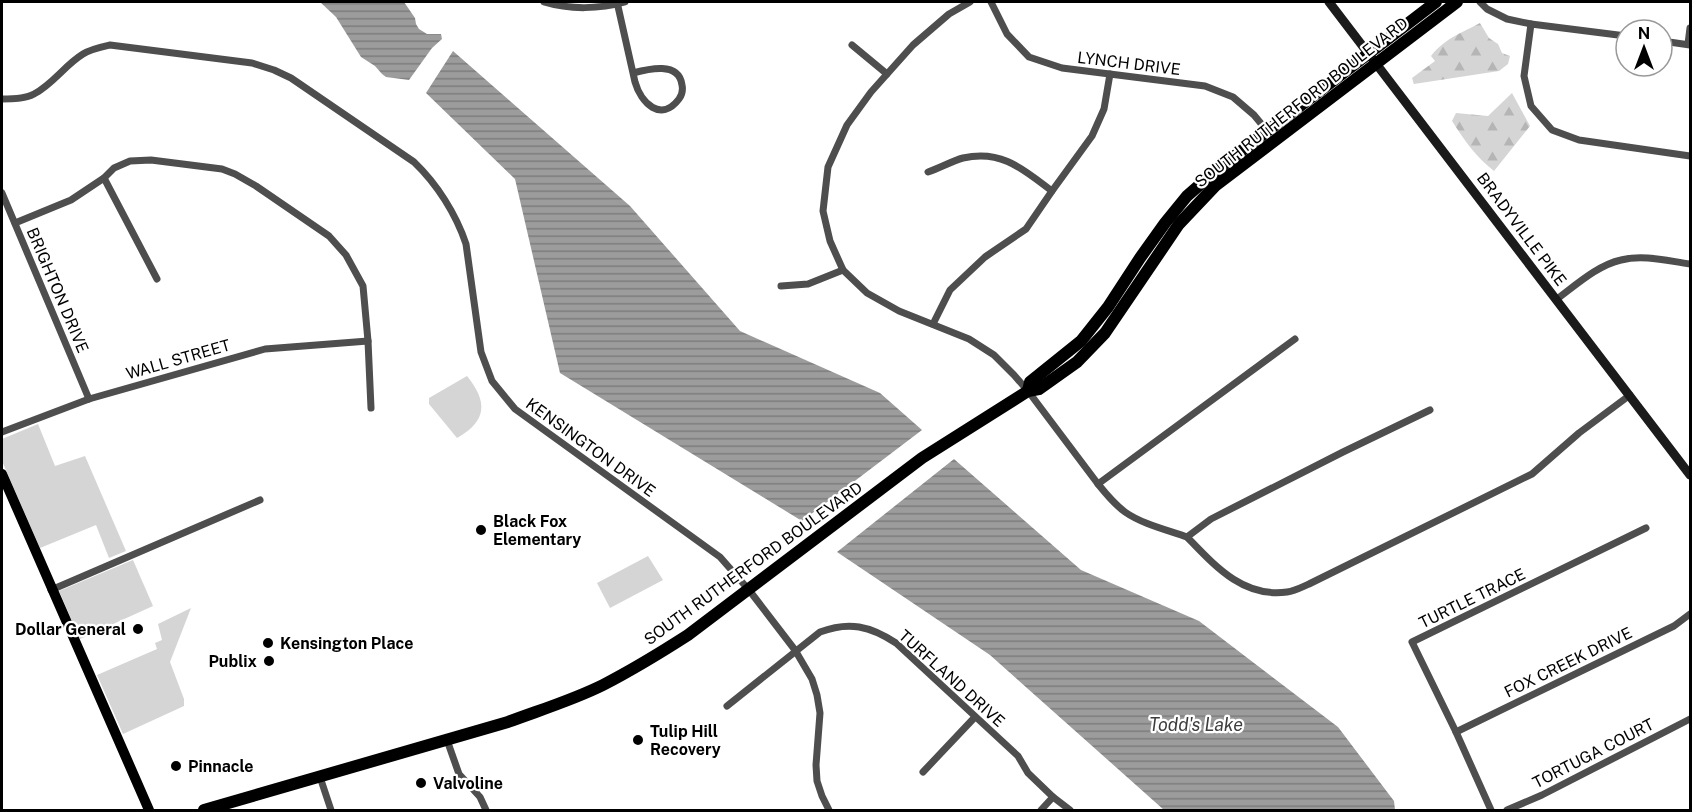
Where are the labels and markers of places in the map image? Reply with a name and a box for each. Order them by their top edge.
place label: Black Fox Elementary [493,512,581,549]
marker: Black Fox Elementary [474,523,488,537]
place label: Dollar General [15,620,126,639]
marker: Dollar General [131,622,145,636]
place label: Kensington Place [280,634,414,653]
marker: Kensington Place [261,636,275,650]
place label: Publix [208,652,258,671]
marker: Publix [262,654,276,668]
place label: Tulip Hill Recovery [650,722,721,759]
marker: Tulip Hill Recovery [631,733,645,747]
place label: Pinnacle [188,757,253,776]
marker: Pinnacle [169,759,183,773]
place label: Valvoline [433,774,503,793]
marker: Valvoline [414,776,428,790]

